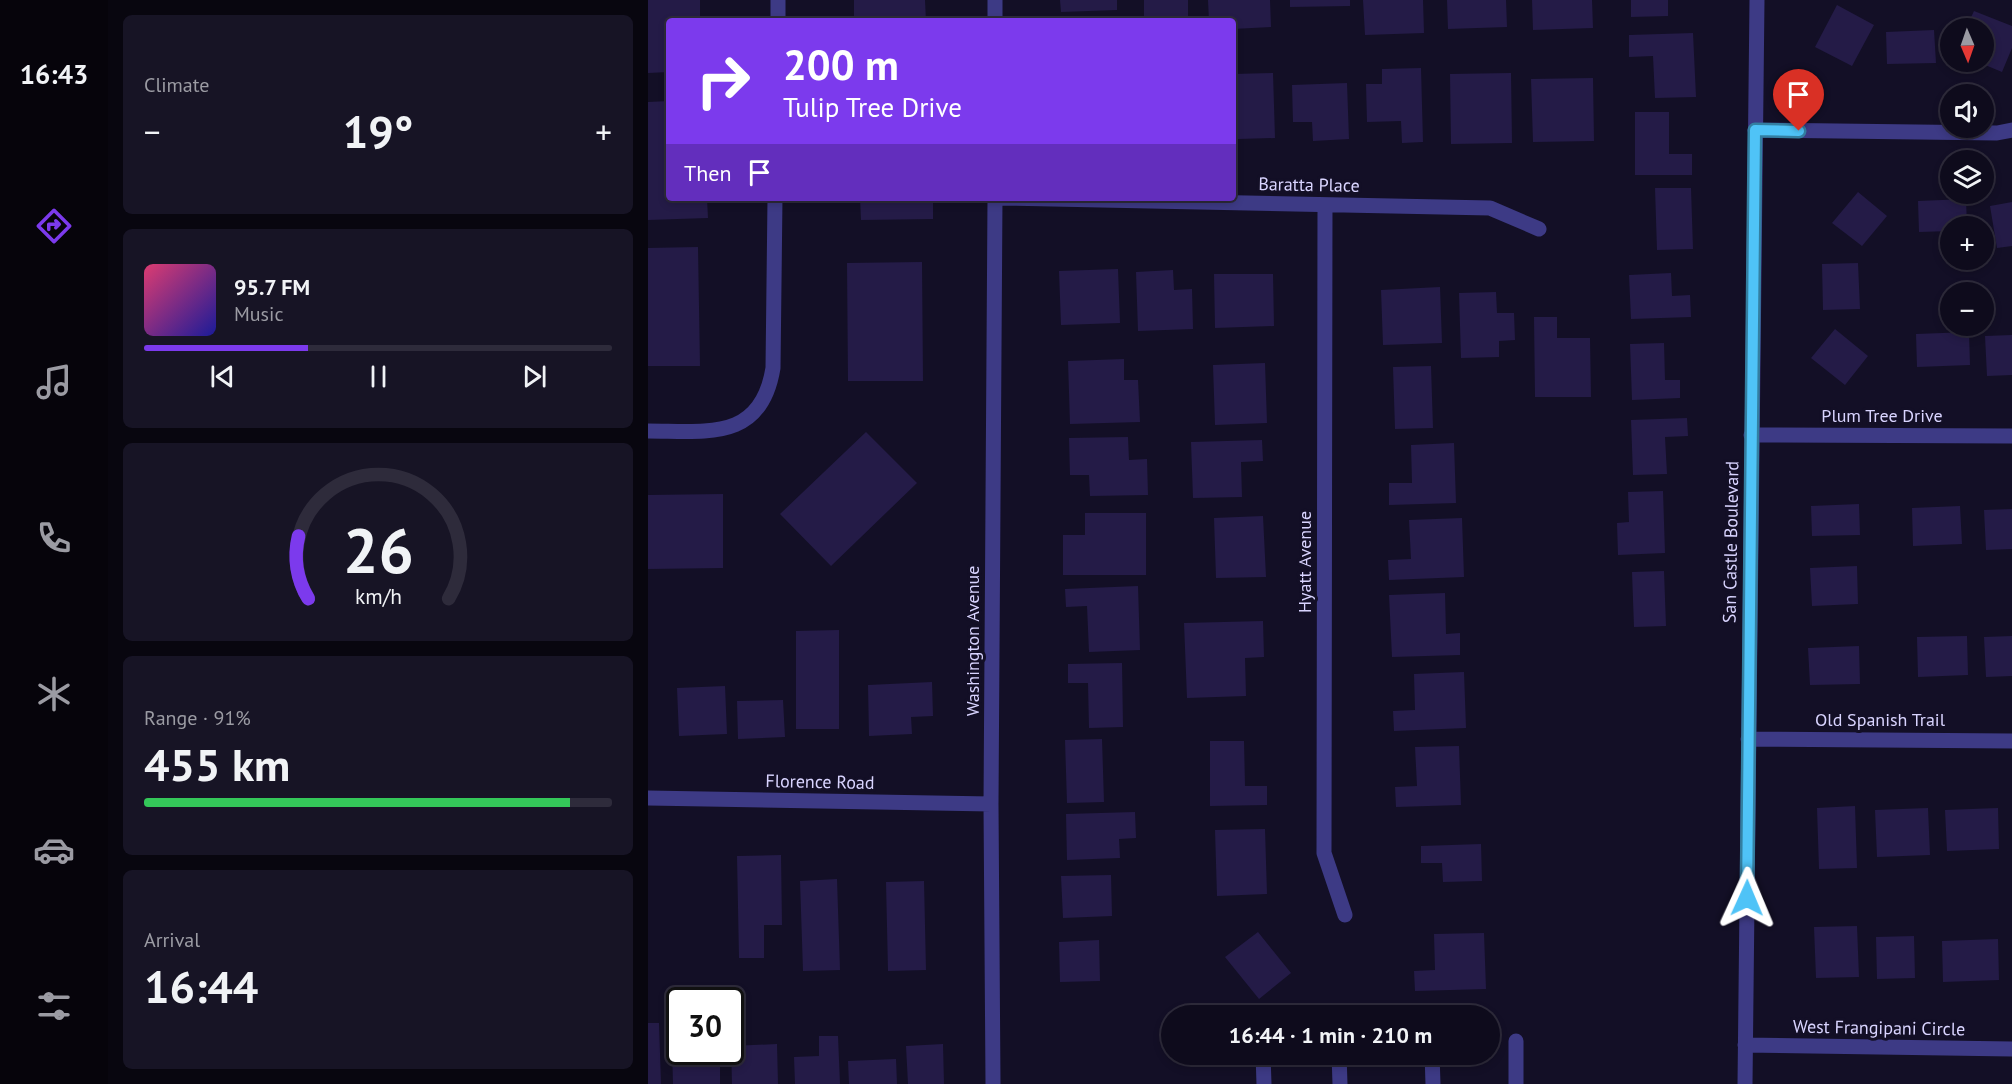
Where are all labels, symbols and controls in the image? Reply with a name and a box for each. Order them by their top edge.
north arrow [1940,18,1994,72]
map controls [1940,18,1994,336]
text: 200 m [783,37,899,92]
icon: right [684,42,762,120]
text: 16:43 [20,57,88,91]
pin [1773,69,1824,131]
text: Climate [144,72,210,98]
icon: arrive [1782,78,1815,111]
button: sound [1940,84,1994,138]
text: Tulip Tree Drive [783,90,962,124]
text: 19° [343,102,413,160]
text: − [144,110,161,153]
text: + [595,110,612,153]
button: layers [1940,150,1994,204]
icon: arrive [743,156,776,189]
text: Then [684,159,731,187]
street label: Baratta Place [1258,172,1360,197]
icon: directions [33,205,75,247]
button: + [1940,216,1994,270]
text: 95.7 FM [234,273,310,301]
button: − [1940,282,1994,336]
text: Music [234,301,283,327]
icon: previous [206,360,239,393]
icon: pause [362,360,395,393]
icon: next [518,360,551,393]
icon: music [33,361,75,403]
street label: Plum Tree Drive [1821,404,1943,427]
street label: San Castle Boulevard [1718,461,1743,623]
text: 26 [343,509,413,590]
street label: Hyatt Avenue [1293,511,1316,613]
icon: phone [33,517,75,559]
street label: Washington Avenue [961,566,984,716]
text: km/h [354,582,401,610]
icon: climate [33,673,75,715]
text: Range · 91% [144,705,251,731]
street label: Old Spanish Trail [1815,708,1946,731]
text: 455 km [144,735,290,793]
street label: Florence Road [765,769,875,794]
icon: car [33,829,75,871]
position arrow [1715,866,1779,930]
text: Arrival [144,927,200,953]
text: 16:44 [144,957,258,1015]
icon: filters [33,985,75,1027]
speed limit sign: 30 [666,987,744,1065]
street label: West Frangipani Circle [1793,1014,1965,1041]
text: 16:44 · 1 min · 210 m [1229,1021,1432,1049]

